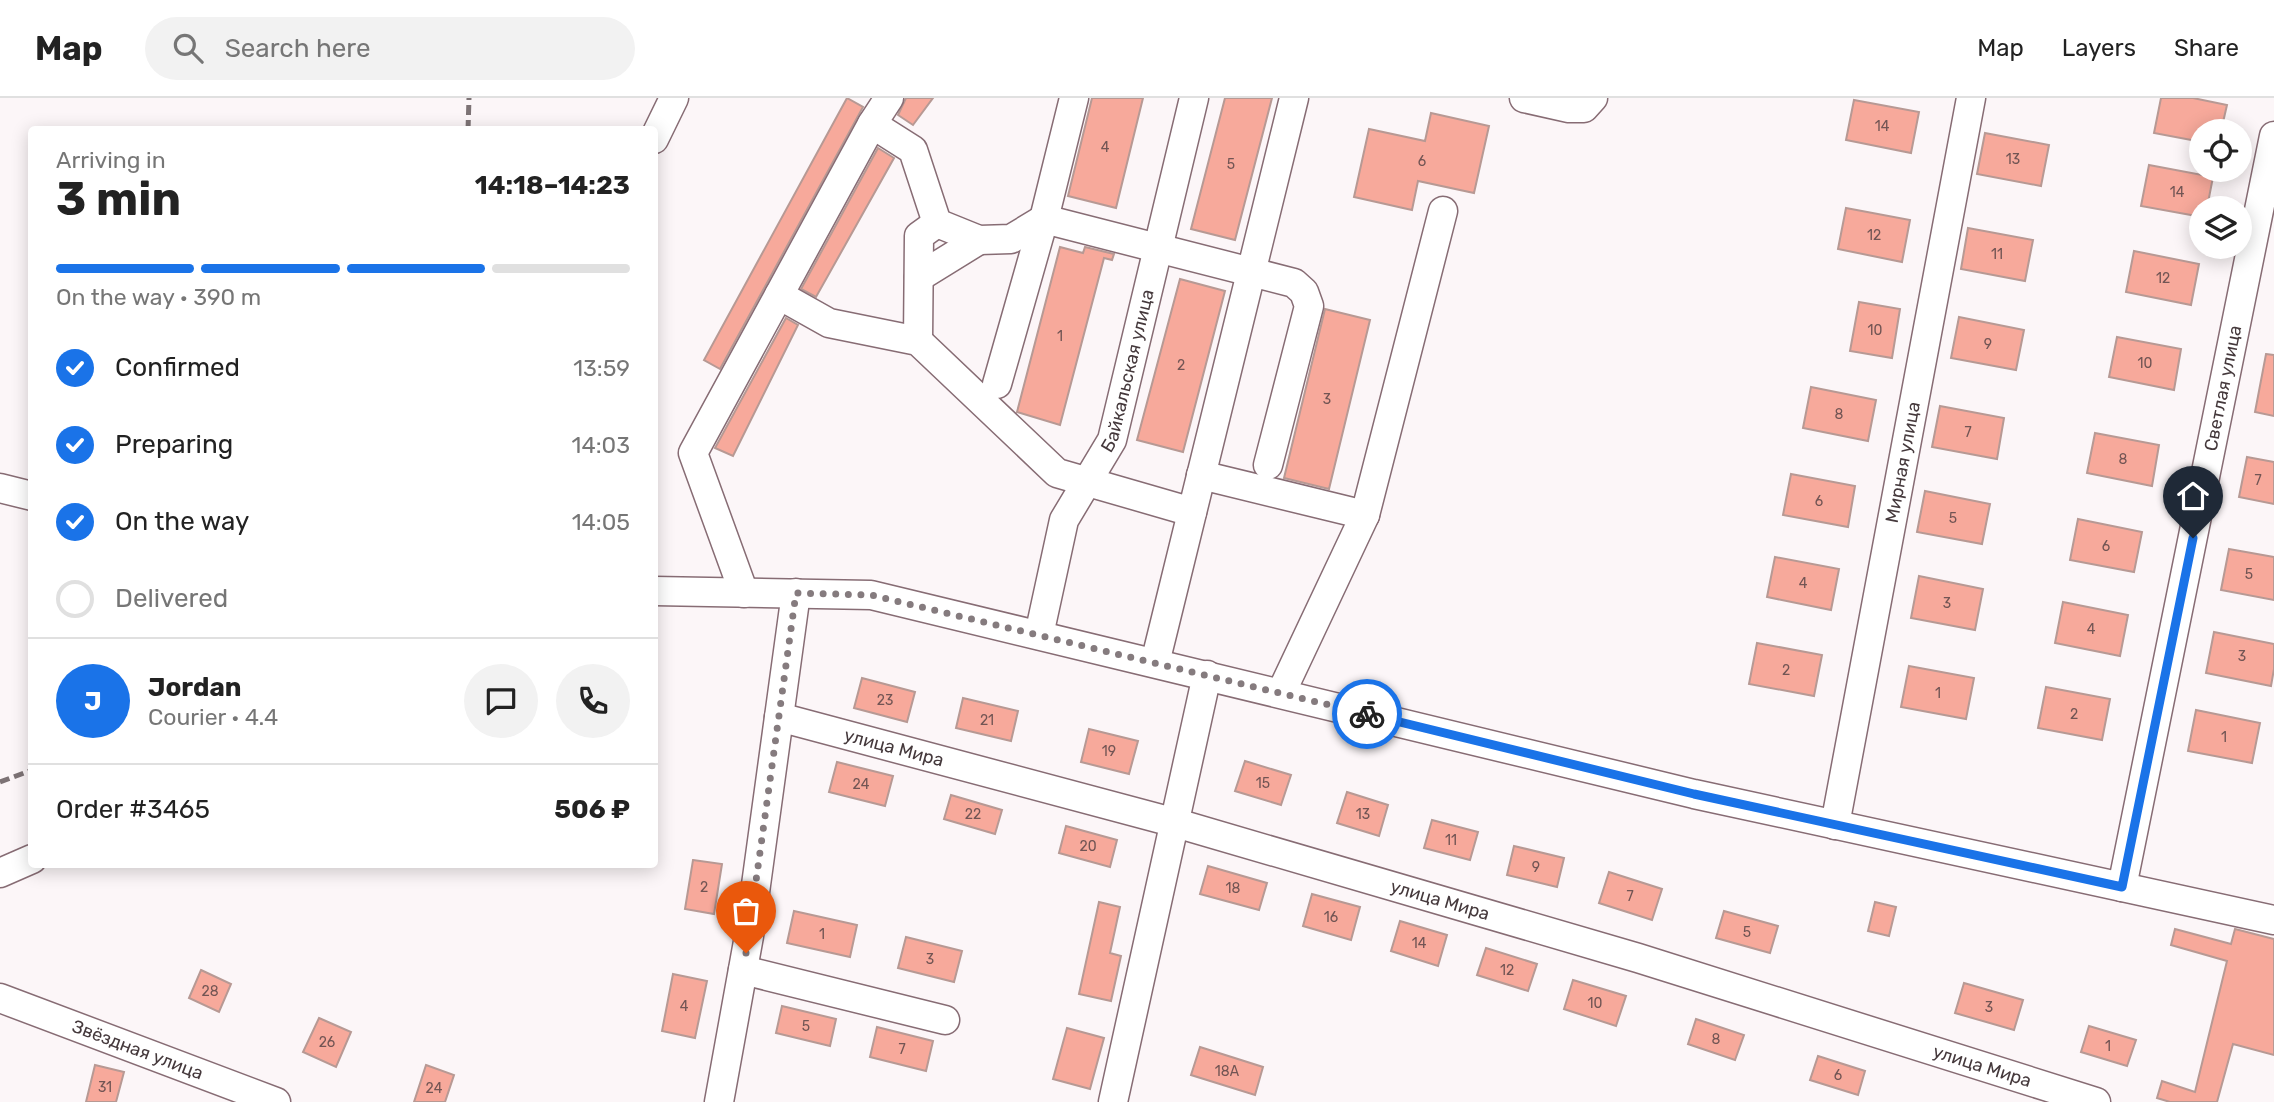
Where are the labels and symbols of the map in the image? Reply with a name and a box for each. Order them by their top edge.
house number: 14 [1875,118,1890,135]
house number: 4 [1101,139,1110,156]
house number: 13 [2006,151,2020,168]
house number: 6 [1418,153,1426,170]
house number: 5 [1227,156,1235,173]
house number: 14 [2170,184,2185,201]
house number: 12 [1867,227,1881,244]
house number: 11 [1991,246,2003,263]
house number: 12 [2156,270,2170,287]
street label: Байкальская улица [1096,287,1159,456]
house number: 10 [1868,322,1883,339]
street label: Светлая улица [2200,323,2246,453]
house number: 1 [1057,328,1063,345]
house number: 9 [1984,336,1992,353]
house number: 10 [2138,355,2153,372]
house number: 2 [1177,357,1185,374]
house number: 3 [1323,391,1331,408]
street label: Мирная улица [1881,400,1925,525]
house number: 8 [1835,406,1844,423]
house number: 7 [1964,424,1972,441]
house number: 8 [2119,451,2128,468]
pin [2163,466,2223,538]
house number: 7 [2254,472,2262,489]
house number: 6 [1815,493,1823,510]
house number: 5 [1949,510,1957,527]
house number: 6 [2102,538,2110,555]
house number: 5 [2245,566,2253,583]
house number: 4 [1799,575,1808,592]
house number: 3 [1943,595,1951,612]
house number: 4 [2087,621,2096,638]
house number: 3 [2238,648,2246,665]
house number: 2 [1782,662,1790,679]
courier [1332,679,1402,749]
house number: 1 [1935,685,1941,702]
house number: 23 [877,692,893,709]
house number: 2 [2070,706,2078,723]
house number: 21 [980,712,994,729]
street label: улица Мира [842,724,946,772]
house number: 1 [2221,729,2227,746]
house number: 19 [1102,743,1116,760]
house number: 15 [1256,775,1270,792]
house number: 24 [853,776,870,793]
house number: 22 [965,806,981,823]
house number: 13 [1356,806,1370,823]
house number: 11 [1445,832,1457,849]
house number: 20 [1079,838,1097,855]
house number: 9 [1532,859,1540,876]
street label: улица Мира [1388,875,1492,925]
house number: 2 [700,879,708,896]
house number: 18 [1226,880,1241,897]
pin [716,881,776,953]
house number: 7 [1626,888,1634,905]
house number: 16 [1324,909,1338,926]
house number: 5 [1743,924,1751,941]
house number: 1 [819,926,825,943]
house number: 14 [1412,935,1427,952]
house number: 3 [926,951,934,968]
house number: 12 [1500,962,1514,979]
house number: 28 [201,983,219,1000]
house number: 10 [1588,995,1603,1012]
house number: 4 [680,998,689,1015]
house number: 3 [1985,999,1993,1016]
street label: Звёздная улица [69,1015,206,1085]
house number: 5 [802,1018,810,1035]
house number: 8 [1712,1031,1721,1048]
house number: 26 [319,1034,335,1051]
house number: 1 [2105,1038,2111,1055]
street label: улица Мира [1930,1040,2034,1092]
house number: 7 [898,1041,906,1058]
house number: 18А [1215,1063,1240,1080]
house number: 6 [1834,1067,1842,1084]
house number: 31 [98,1079,112,1096]
house number: 24 [426,1080,443,1097]

